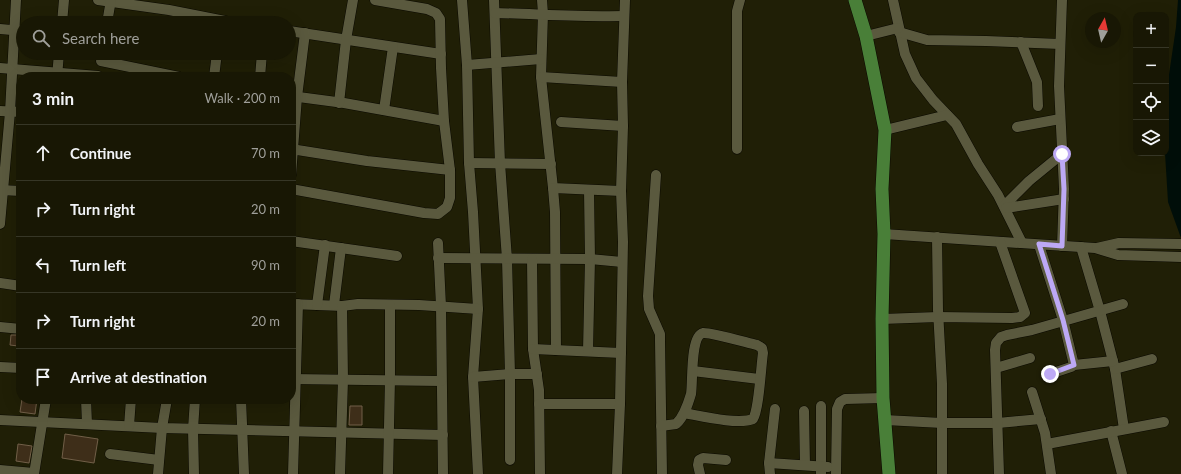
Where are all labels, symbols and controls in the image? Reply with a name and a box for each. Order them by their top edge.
north arrow [1085,12,1121,48]
map controls [1133,12,1169,156]
button: + [1133,12,1169,48]
search box [16,16,296,60]
icon: search [30,27,52,49]
text: Search here [62,29,139,47]
button: − [1133,48,1169,84]
button: locate [1133,84,1169,120]
text: 3 min [32,88,74,109]
text: Walk · 200 m [204,90,280,106]
button: layers [1133,120,1169,156]
icon: ahead [32,142,54,164]
text: Continue [70,144,131,162]
text: 70 m [251,145,280,161]
route start [1053,145,1071,163]
icon: right [32,198,54,220]
text: Turn right [70,200,135,218]
text: 20 m [251,201,280,217]
icon: left [32,254,54,276]
text: Turn left [70,256,126,274]
text: 90 m [251,257,280,273]
icon: right [32,310,54,332]
text: Turn right [70,312,135,330]
text: 20 m [251,313,280,329]
route end [1041,365,1059,383]
icon: arrive [32,366,54,388]
text: Arrive at destination [70,368,207,386]

